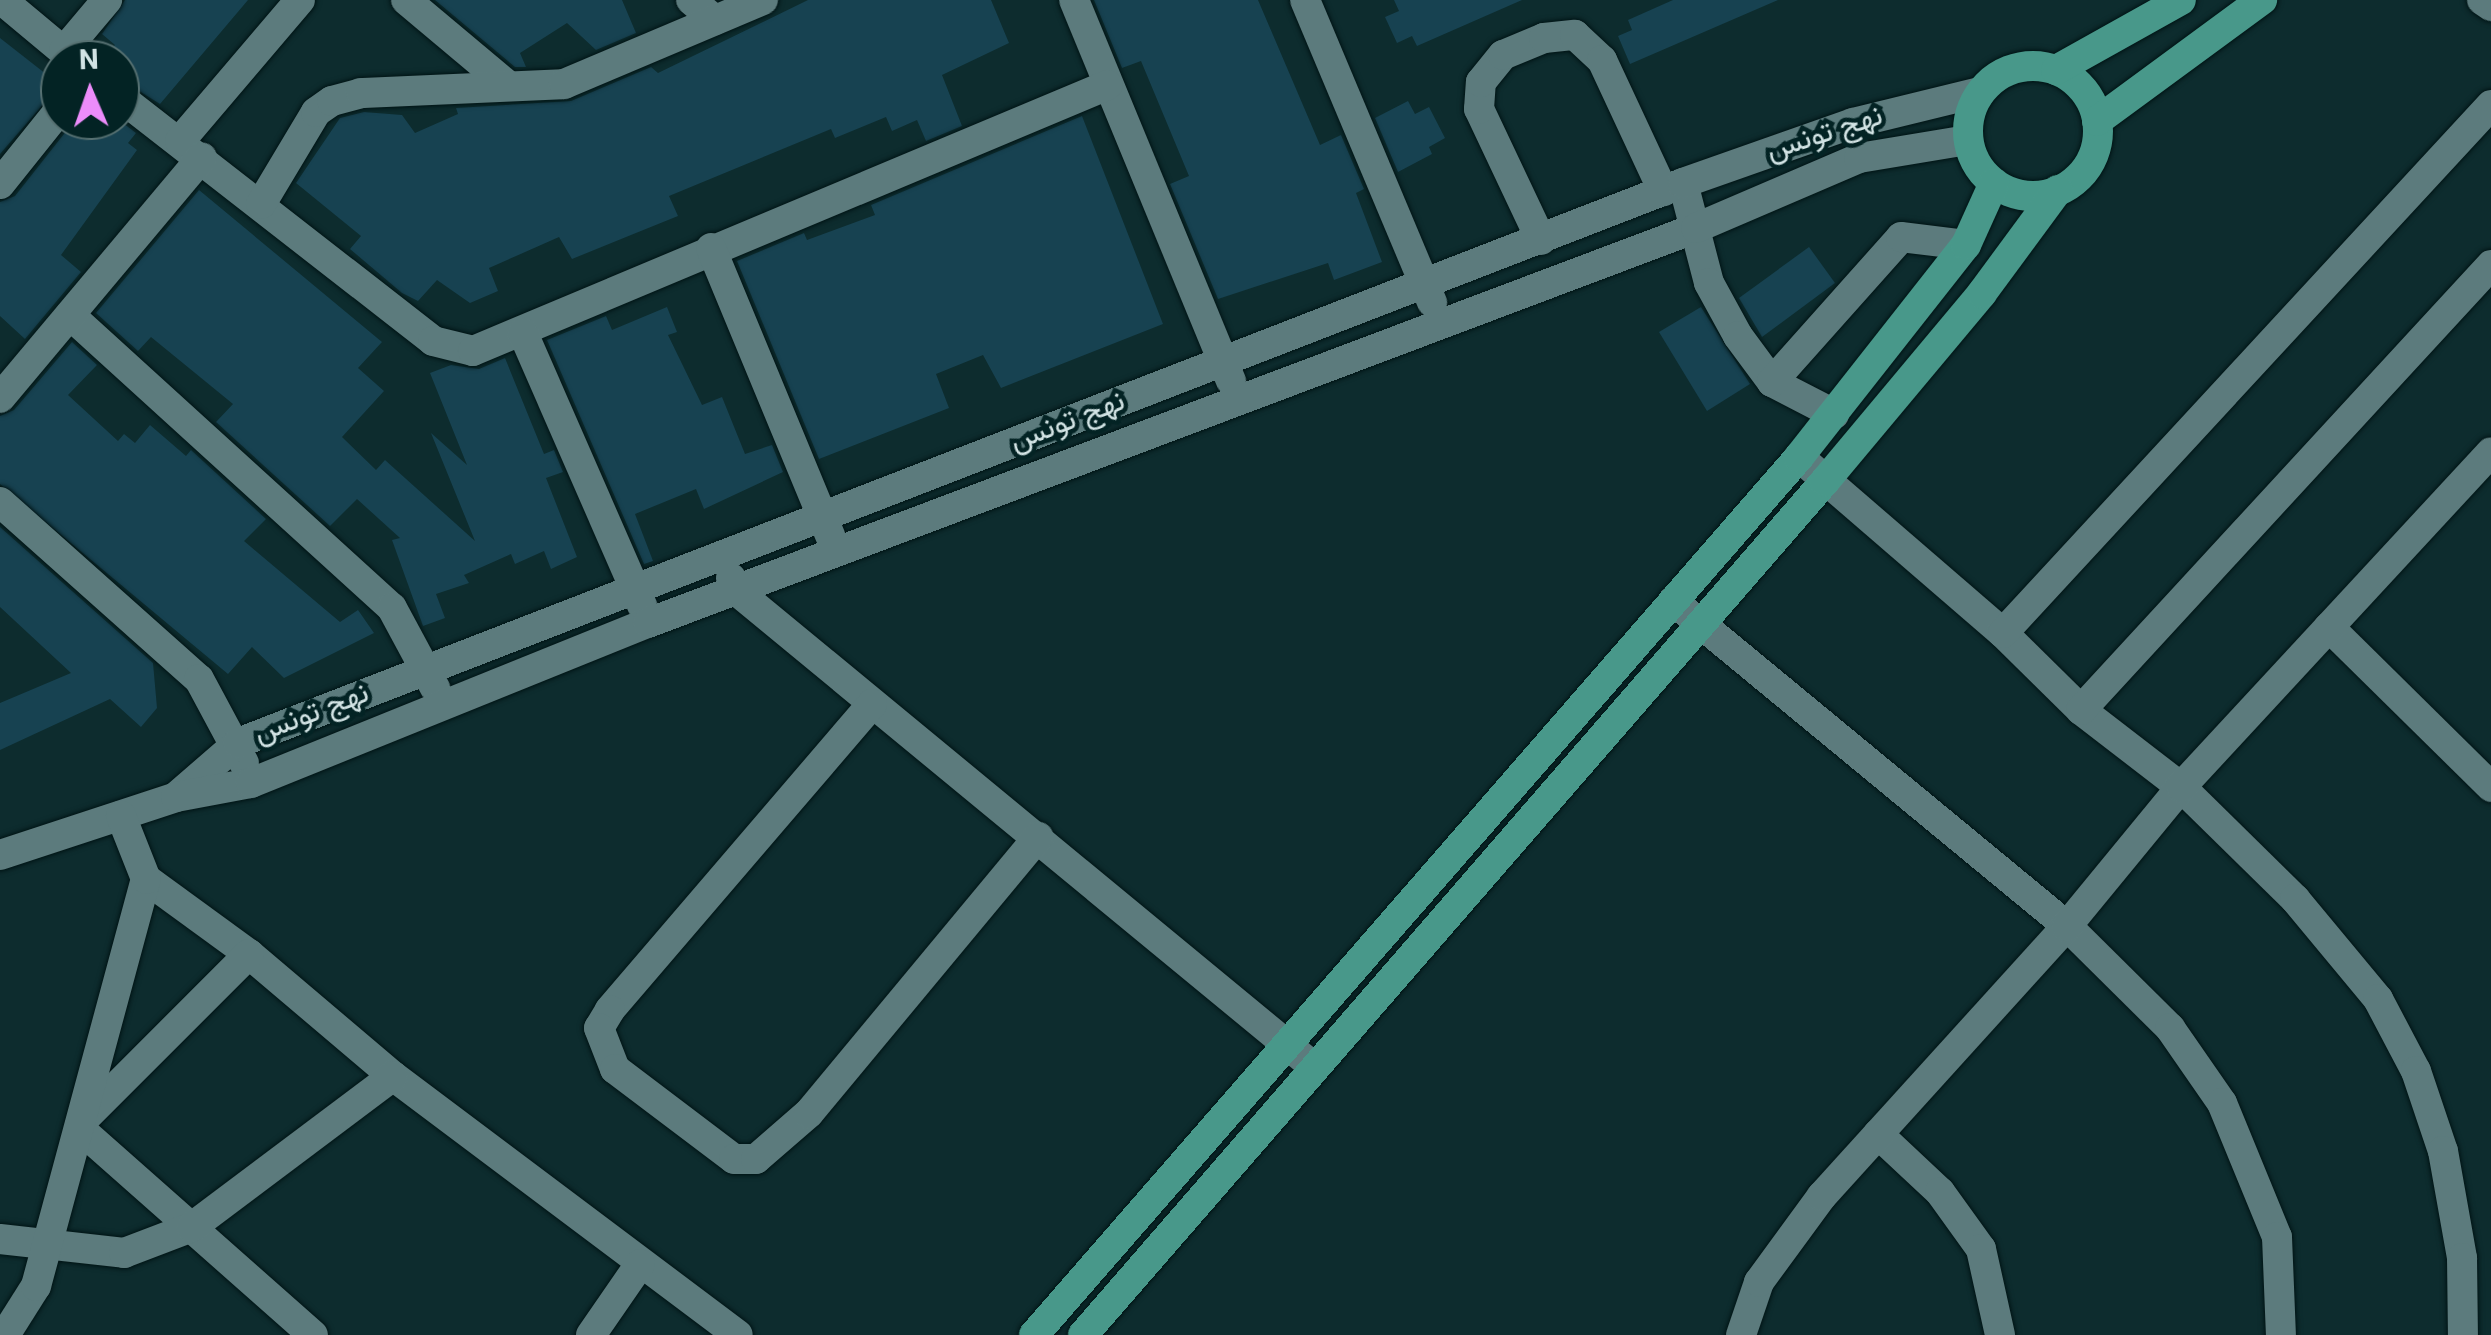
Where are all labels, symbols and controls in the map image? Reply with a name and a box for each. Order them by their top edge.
north arrow [40,40,140,140]
text: N [78,40,100,84]
street label: نهج تونس [1762,99,1888,171]
street label: نهج تونس [1005,385,1131,461]
street label: نهج تونس [249,677,375,753]

